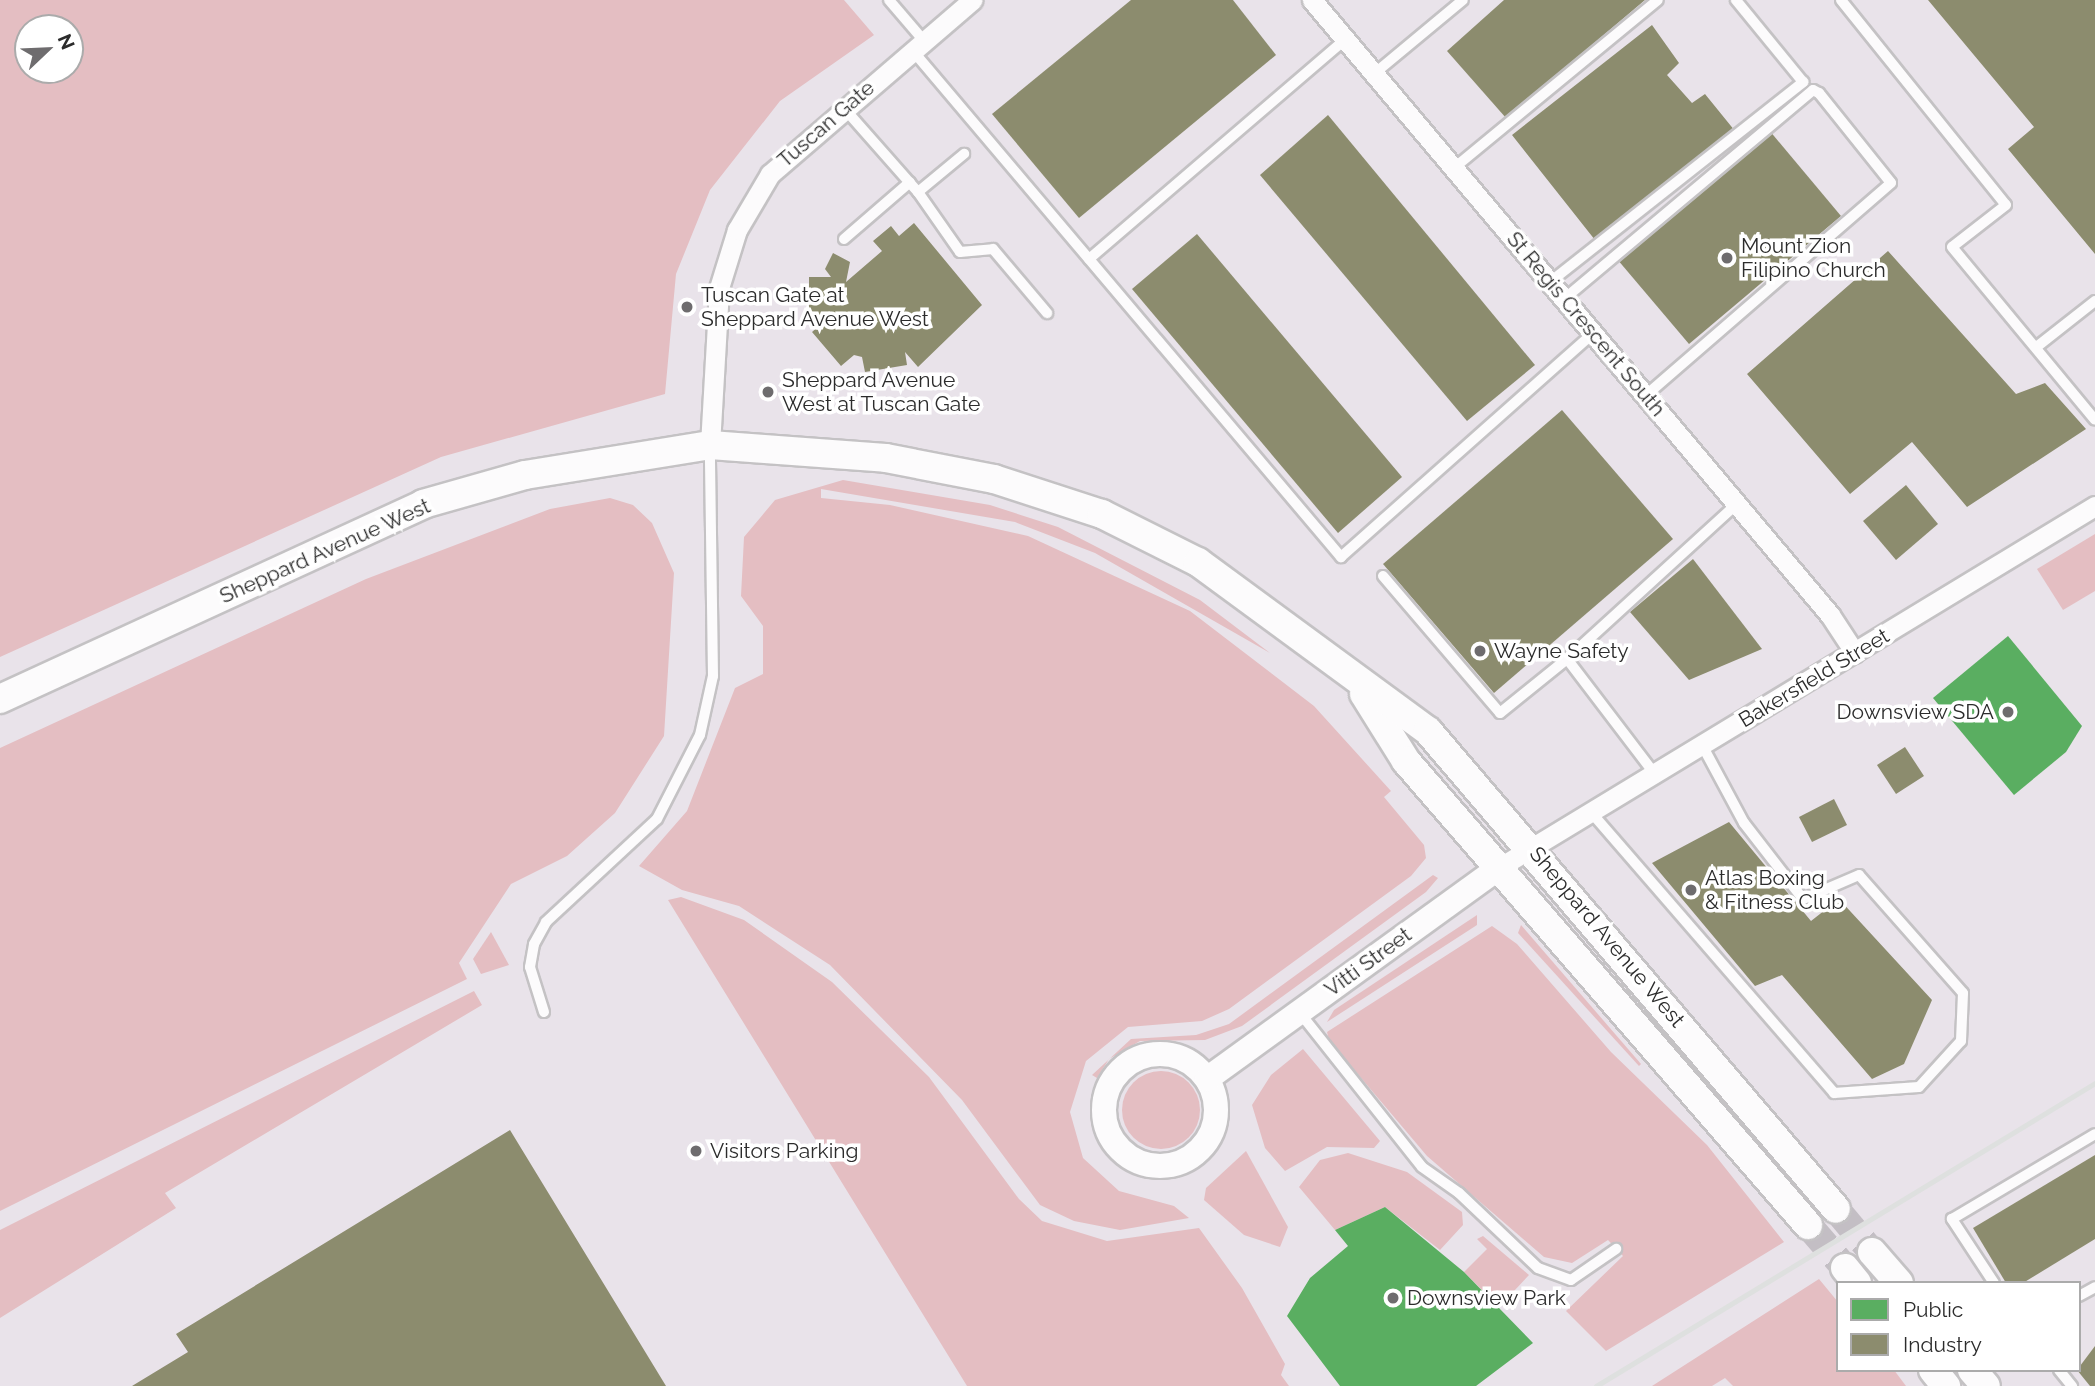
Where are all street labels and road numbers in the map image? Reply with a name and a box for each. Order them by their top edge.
street label: Tuscan Gate [773,75,879,173]
street label: St Regis Crescent South [1502,227,1670,421]
street label: Sheppard Avenue West [215,493,435,609]
street label: Bakersfield Street [1734,623,1894,733]
street label: Sheppard Avenue West [1524,841,1690,1033]
street label: Vitti Street [1320,922,1416,1002]

